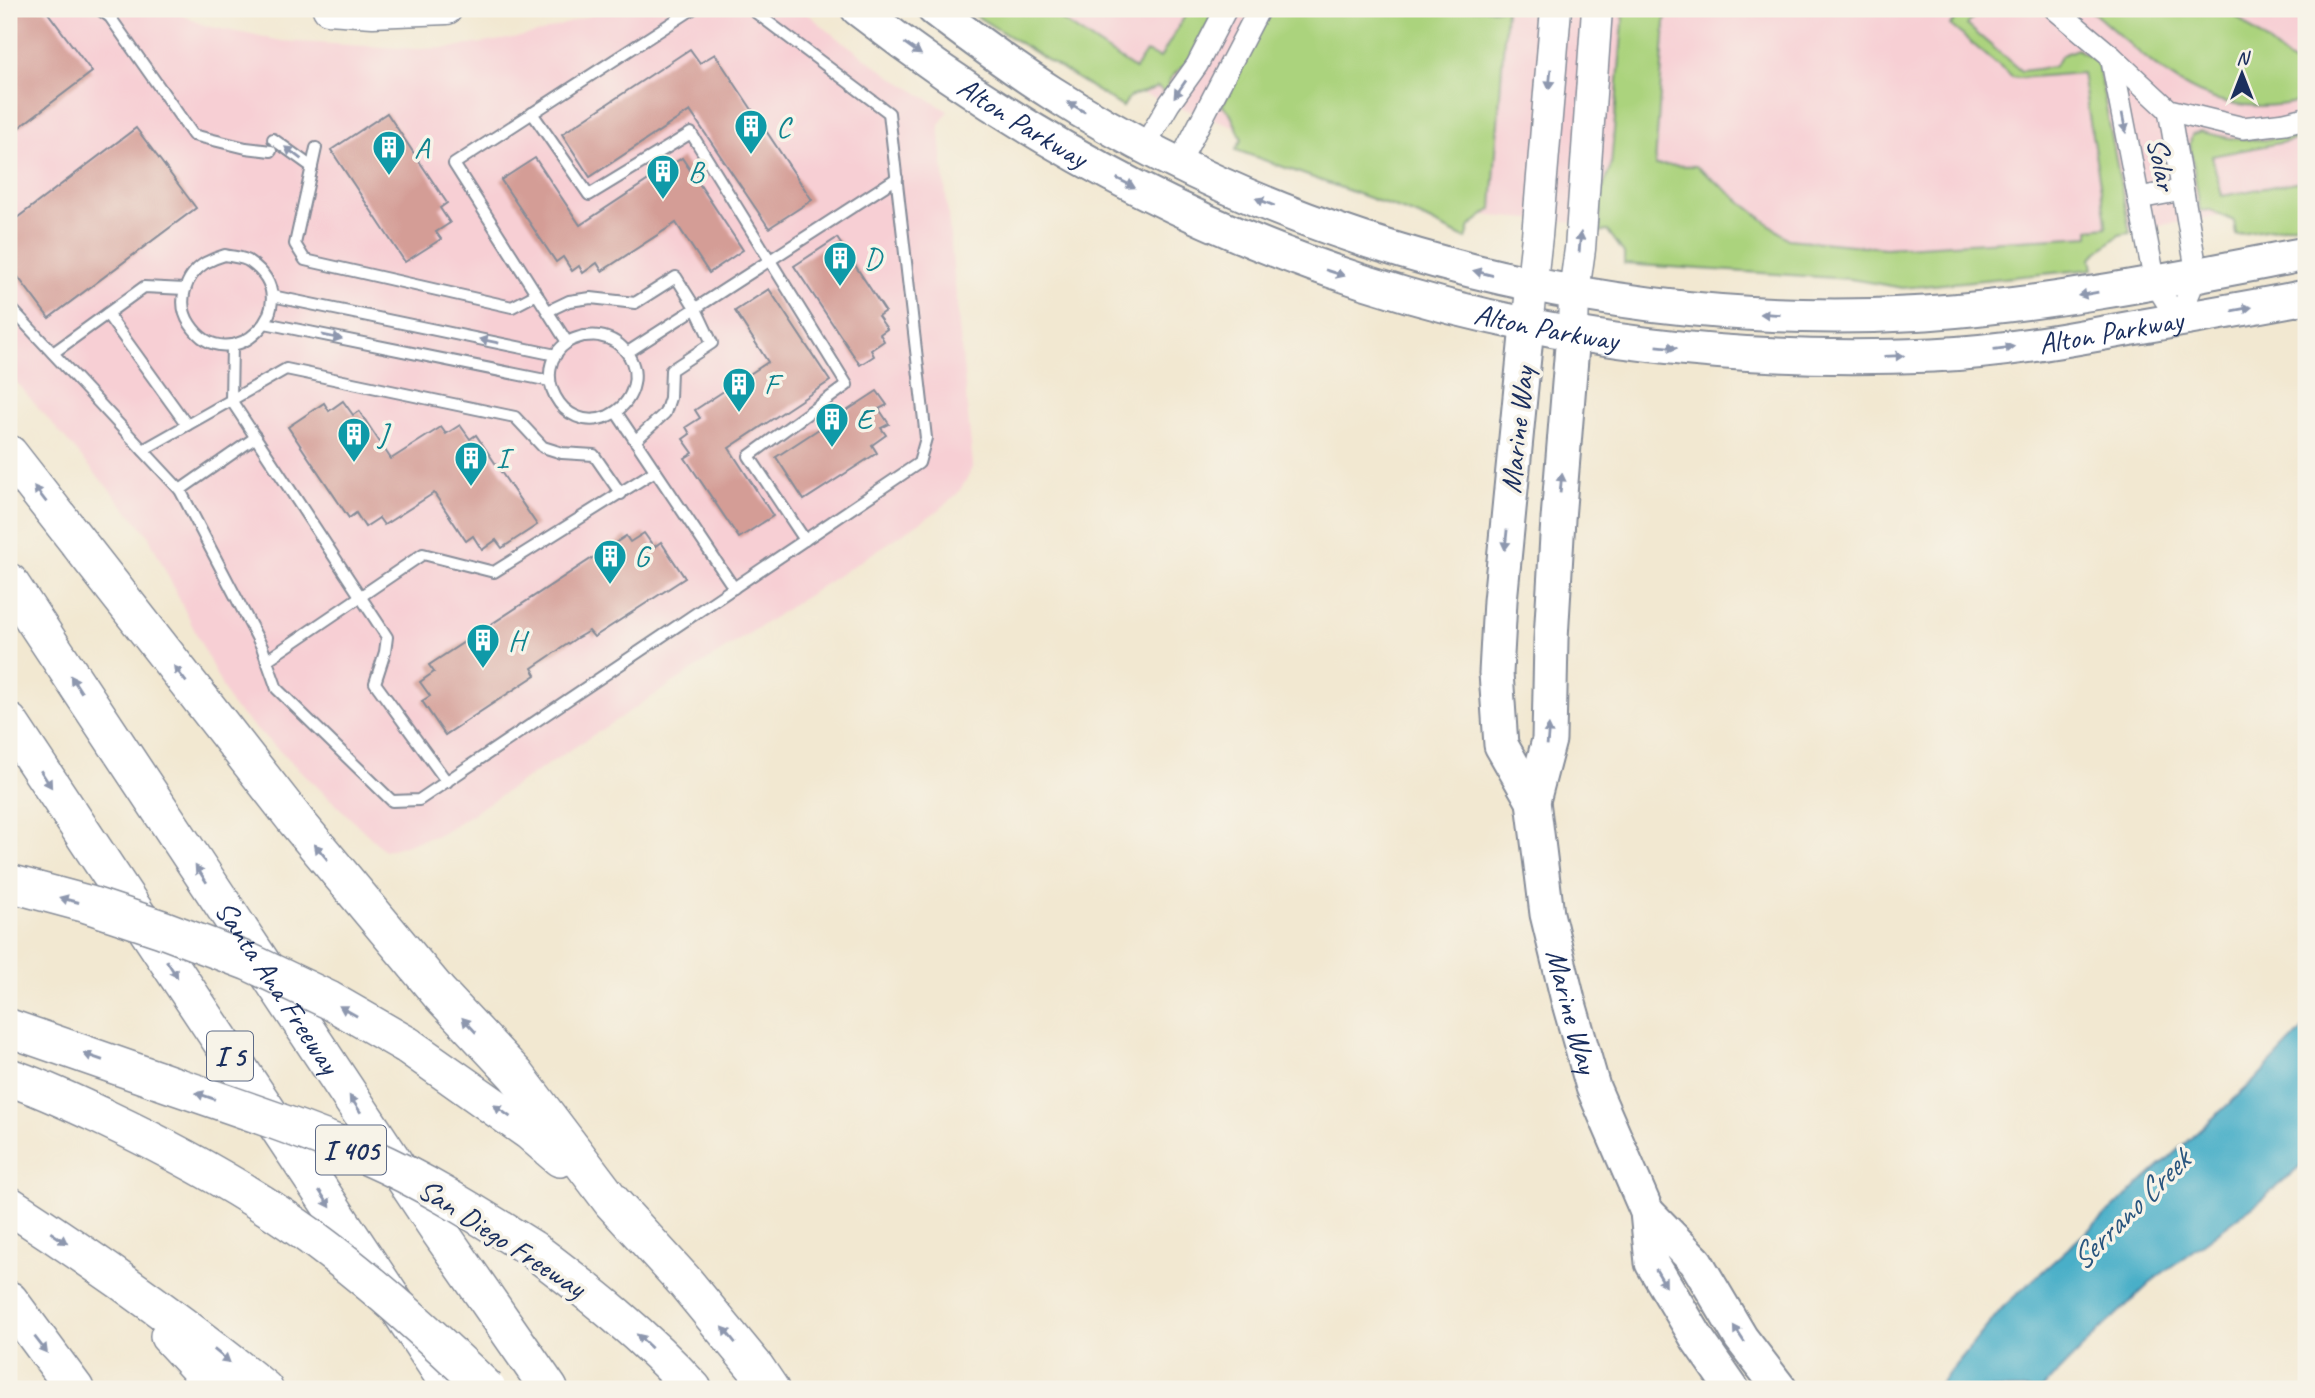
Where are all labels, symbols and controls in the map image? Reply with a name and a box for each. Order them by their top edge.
north arrow [2206,38,2276,108]
one-way arrow [904,42,922,56]
text: N [2236,46,2251,70]
street label: Alton Parkway [950,68,1097,178]
one-way arrow [1544,68,1555,90]
one-way arrow [1173,80,1187,98]
one-way arrow [1067,101,1086,113]
building icon: C [732,107,770,156]
place label: C [776,107,793,145]
one-way arrow [2119,112,2130,134]
building icon: A [370,128,408,177]
place label: A [414,128,431,166]
street label: Solar [2138,134,2186,196]
one-way arrow [284,145,302,160]
building icon: B [644,152,682,201]
place label: B [688,152,706,190]
one-way arrow [1116,178,1136,189]
one-way arrow [1255,196,1276,207]
one-way arrow [1575,230,1586,252]
building icon: D [821,239,859,288]
place label: D [864,239,884,277]
one-way arrow [1472,267,1494,278]
one-way arrow [1325,268,1346,278]
one-way arrow [2077,289,2099,300]
street label: Alton Parkway [1471,295,1623,360]
street label: Alton Parkway [2036,300,2188,363]
one-way arrow [2231,303,2253,314]
one-way arrow [1759,308,1781,319]
one-way arrow [321,331,343,342]
one-way arrow [478,336,500,347]
one-way arrow [1656,342,1678,353]
one-way arrow [1993,343,2015,354]
one-way arrow [1883,350,1905,361]
street label: Marine Way [1491,362,1543,495]
building icon: F [720,365,758,414]
place label: F [764,365,784,403]
building icon: E [813,400,851,449]
place label: E [856,400,876,438]
building icon: J [335,415,373,464]
place label: J [376,415,392,453]
building icon: I [452,439,490,488]
place label: I [496,439,515,477]
one-way arrow [1556,472,1567,494]
one-way arrow [34,485,48,503]
one-way arrow [1500,529,1511,551]
building icon: G [591,537,629,586]
place label: G [634,537,652,575]
building icon: H [464,621,502,670]
place label: H [508,621,530,659]
one-way arrow [173,665,187,683]
one-way arrow [69,675,83,693]
one-way arrow [1543,724,1554,746]
one-way arrow [40,770,53,789]
one-way arrow [314,843,329,860]
one-way arrow [195,864,208,883]
street label: Santa Ana Freeway [206,893,350,1083]
one-way arrow [58,894,79,904]
street label: Marine Way [1537,945,1608,1080]
one-way arrow [165,960,178,979]
one-way arrow [338,1005,358,1017]
one-way arrow [461,1016,477,1034]
road number: I 5 [207,1032,253,1080]
one-way arrow [82,1051,103,1062]
one-way arrow [194,1090,215,1101]
one-way arrow [348,1094,361,1114]
one-way arrow [494,1104,512,1119]
road number: I 405 [316,1126,386,1174]
water label: Serrano Creek [2061,1137,2203,1279]
street label: San Diego Freeway [411,1170,594,1307]
one-way arrow [318,1190,332,1208]
one-way arrow [50,1231,68,1245]
one-way arrow [1655,1268,1667,1287]
one-way arrow [1733,1325,1746,1344]
one-way arrow [721,1327,736,1345]
one-way arrow [636,1334,653,1350]
one-way arrow [34,1336,49,1354]
one-way arrow [214,1348,231,1363]

